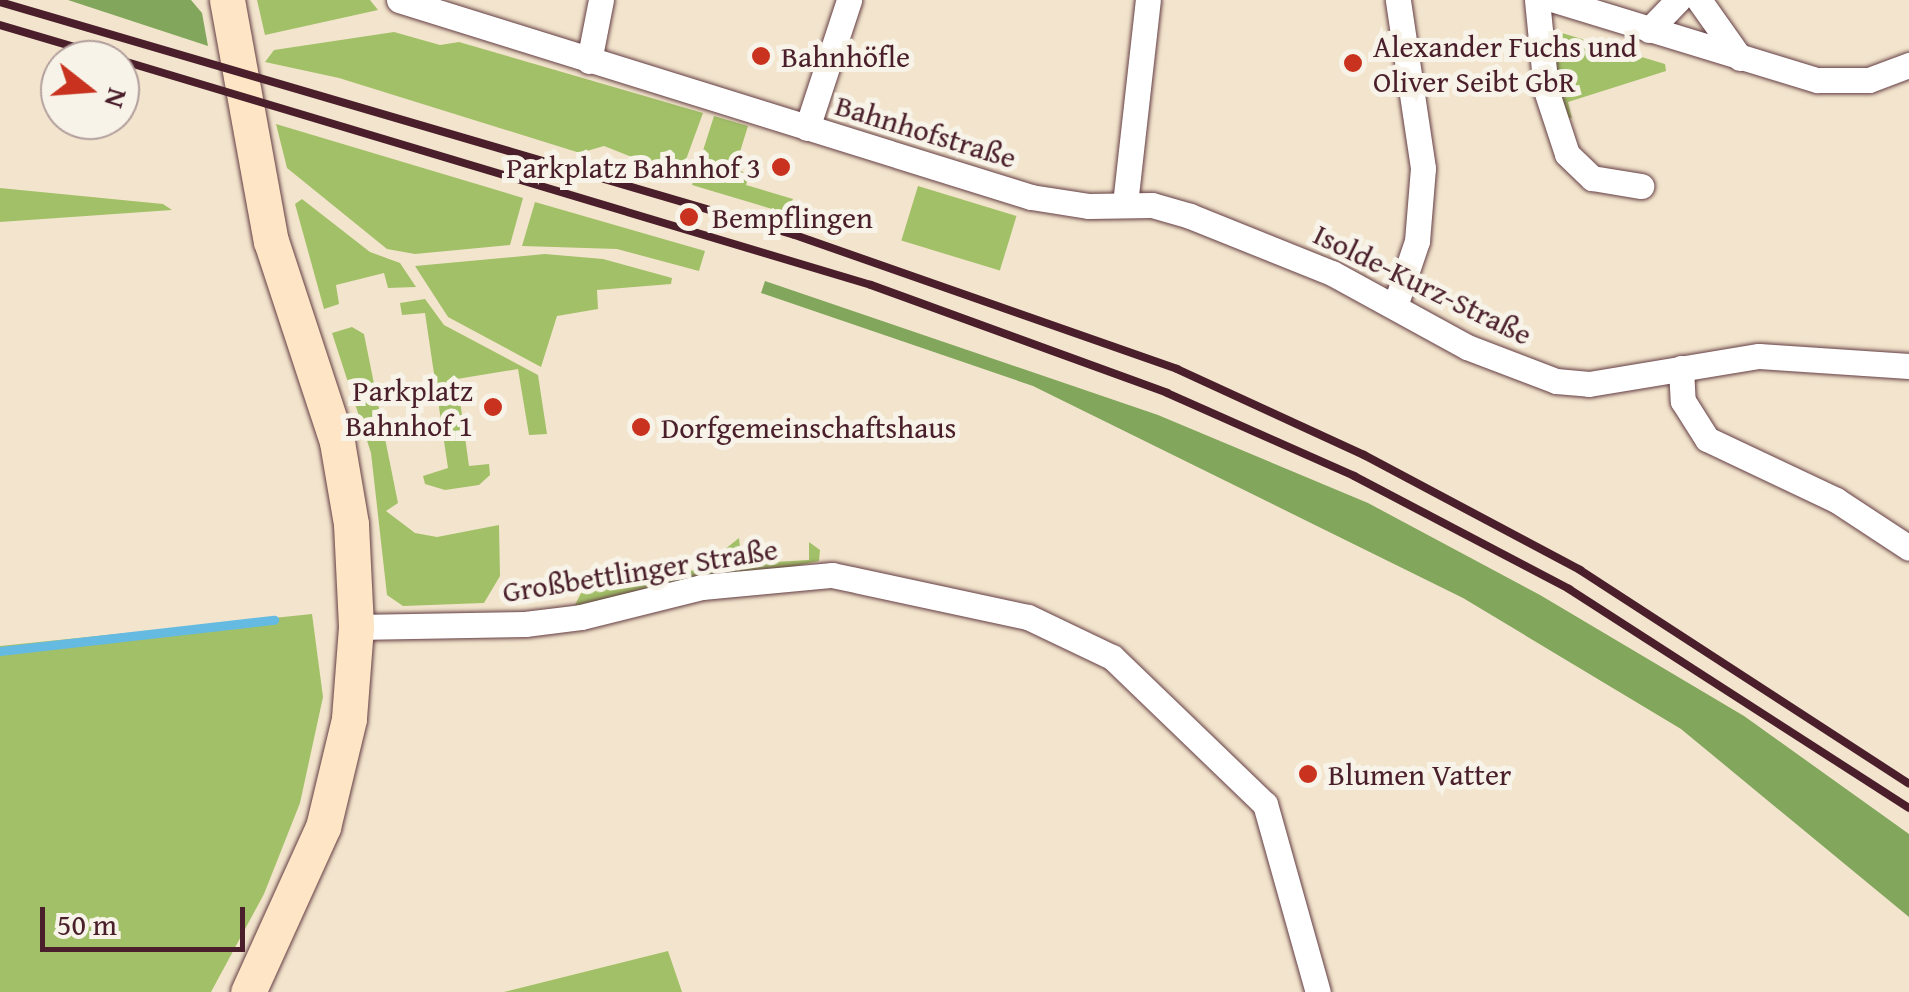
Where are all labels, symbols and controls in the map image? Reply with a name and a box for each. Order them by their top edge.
place label: Alexander Fuchs und Oliver Seibt GbR [1373,28,1637,98]
place label: Bahnhöfle [781,38,910,74]
north arrow [40,40,140,140]
marker: Bahnhöfle [750,45,772,67]
marker: Alexander Fuchs und Oliver Seibt GbR [1342,52,1364,74]
text: N [95,83,140,113]
street label: Bahnhofstraße [831,86,1021,176]
place label: Parkplatz Bahnhof 3 [506,149,761,185]
marker: Parkplatz Bahnhof 3 [770,156,792,178]
place label: Bempflingen [712,199,873,235]
marker: Bempflingen [676,204,702,230]
street label: Isolde-Kurz-Straße [1308,216,1538,352]
place label: Parkplatz Bahnhof 1 [345,372,473,442]
marker: Parkplatz Bahnhof 1 [482,396,504,418]
place label: Dorfgemeinschaftshaus [661,409,956,445]
marker: Dorfgemeinschaftshaus [630,416,652,438]
street label: Großbettlinger Straße [500,530,780,610]
place label: Blumen Vatter [1328,756,1511,792]
marker: Blumen Vatter [1297,763,1319,785]
scale bar [45,887,250,949]
text: 50 m [57,902,117,946]

